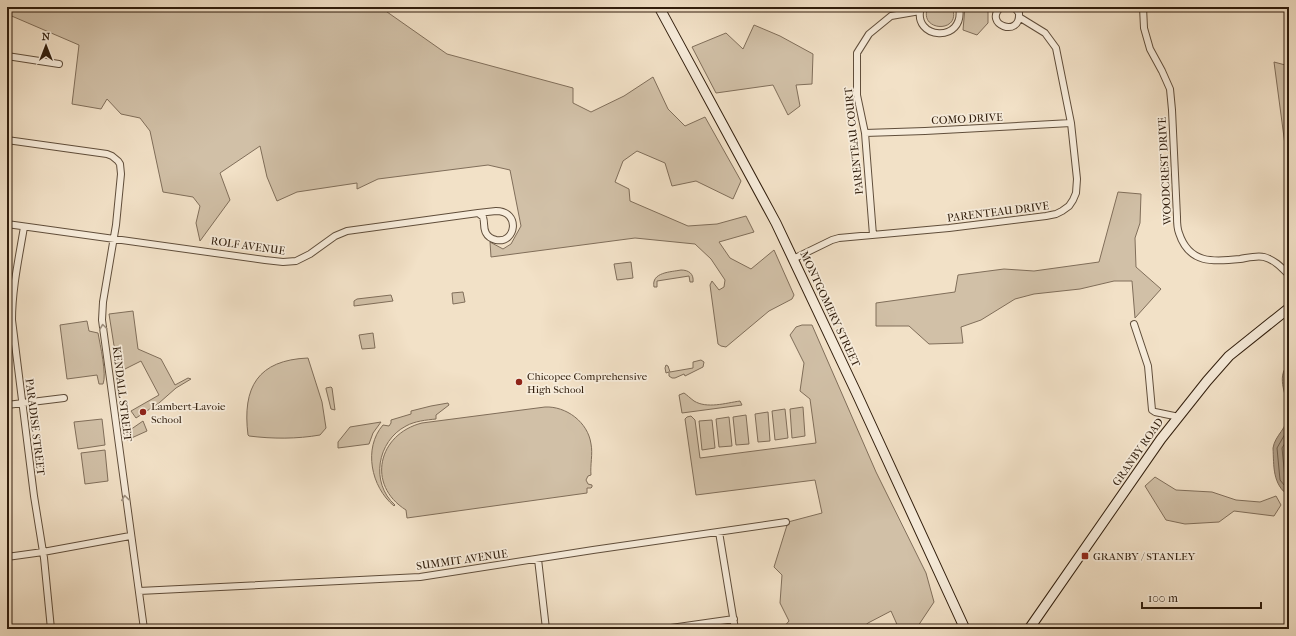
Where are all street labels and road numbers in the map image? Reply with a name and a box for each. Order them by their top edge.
street label: PARENTEAU COURT [842,86,866,195]
street label: COMO DRIVE [931,111,1003,127]
street label: WOODCREST DRIVE [1156,116,1174,226]
street label: PARENTEAU DRIVE [946,199,1050,225]
street label: ROLF AVENUE [210,234,286,258]
street label: MONTGOMERY STREET [797,249,863,370]
street label: KENDALL STREET [110,346,134,443]
street label: PARADISE STREET [23,378,47,477]
street label: GRANBY ROAD [1110,416,1166,488]
street label: SUMMIT AVENUE [415,547,509,573]

